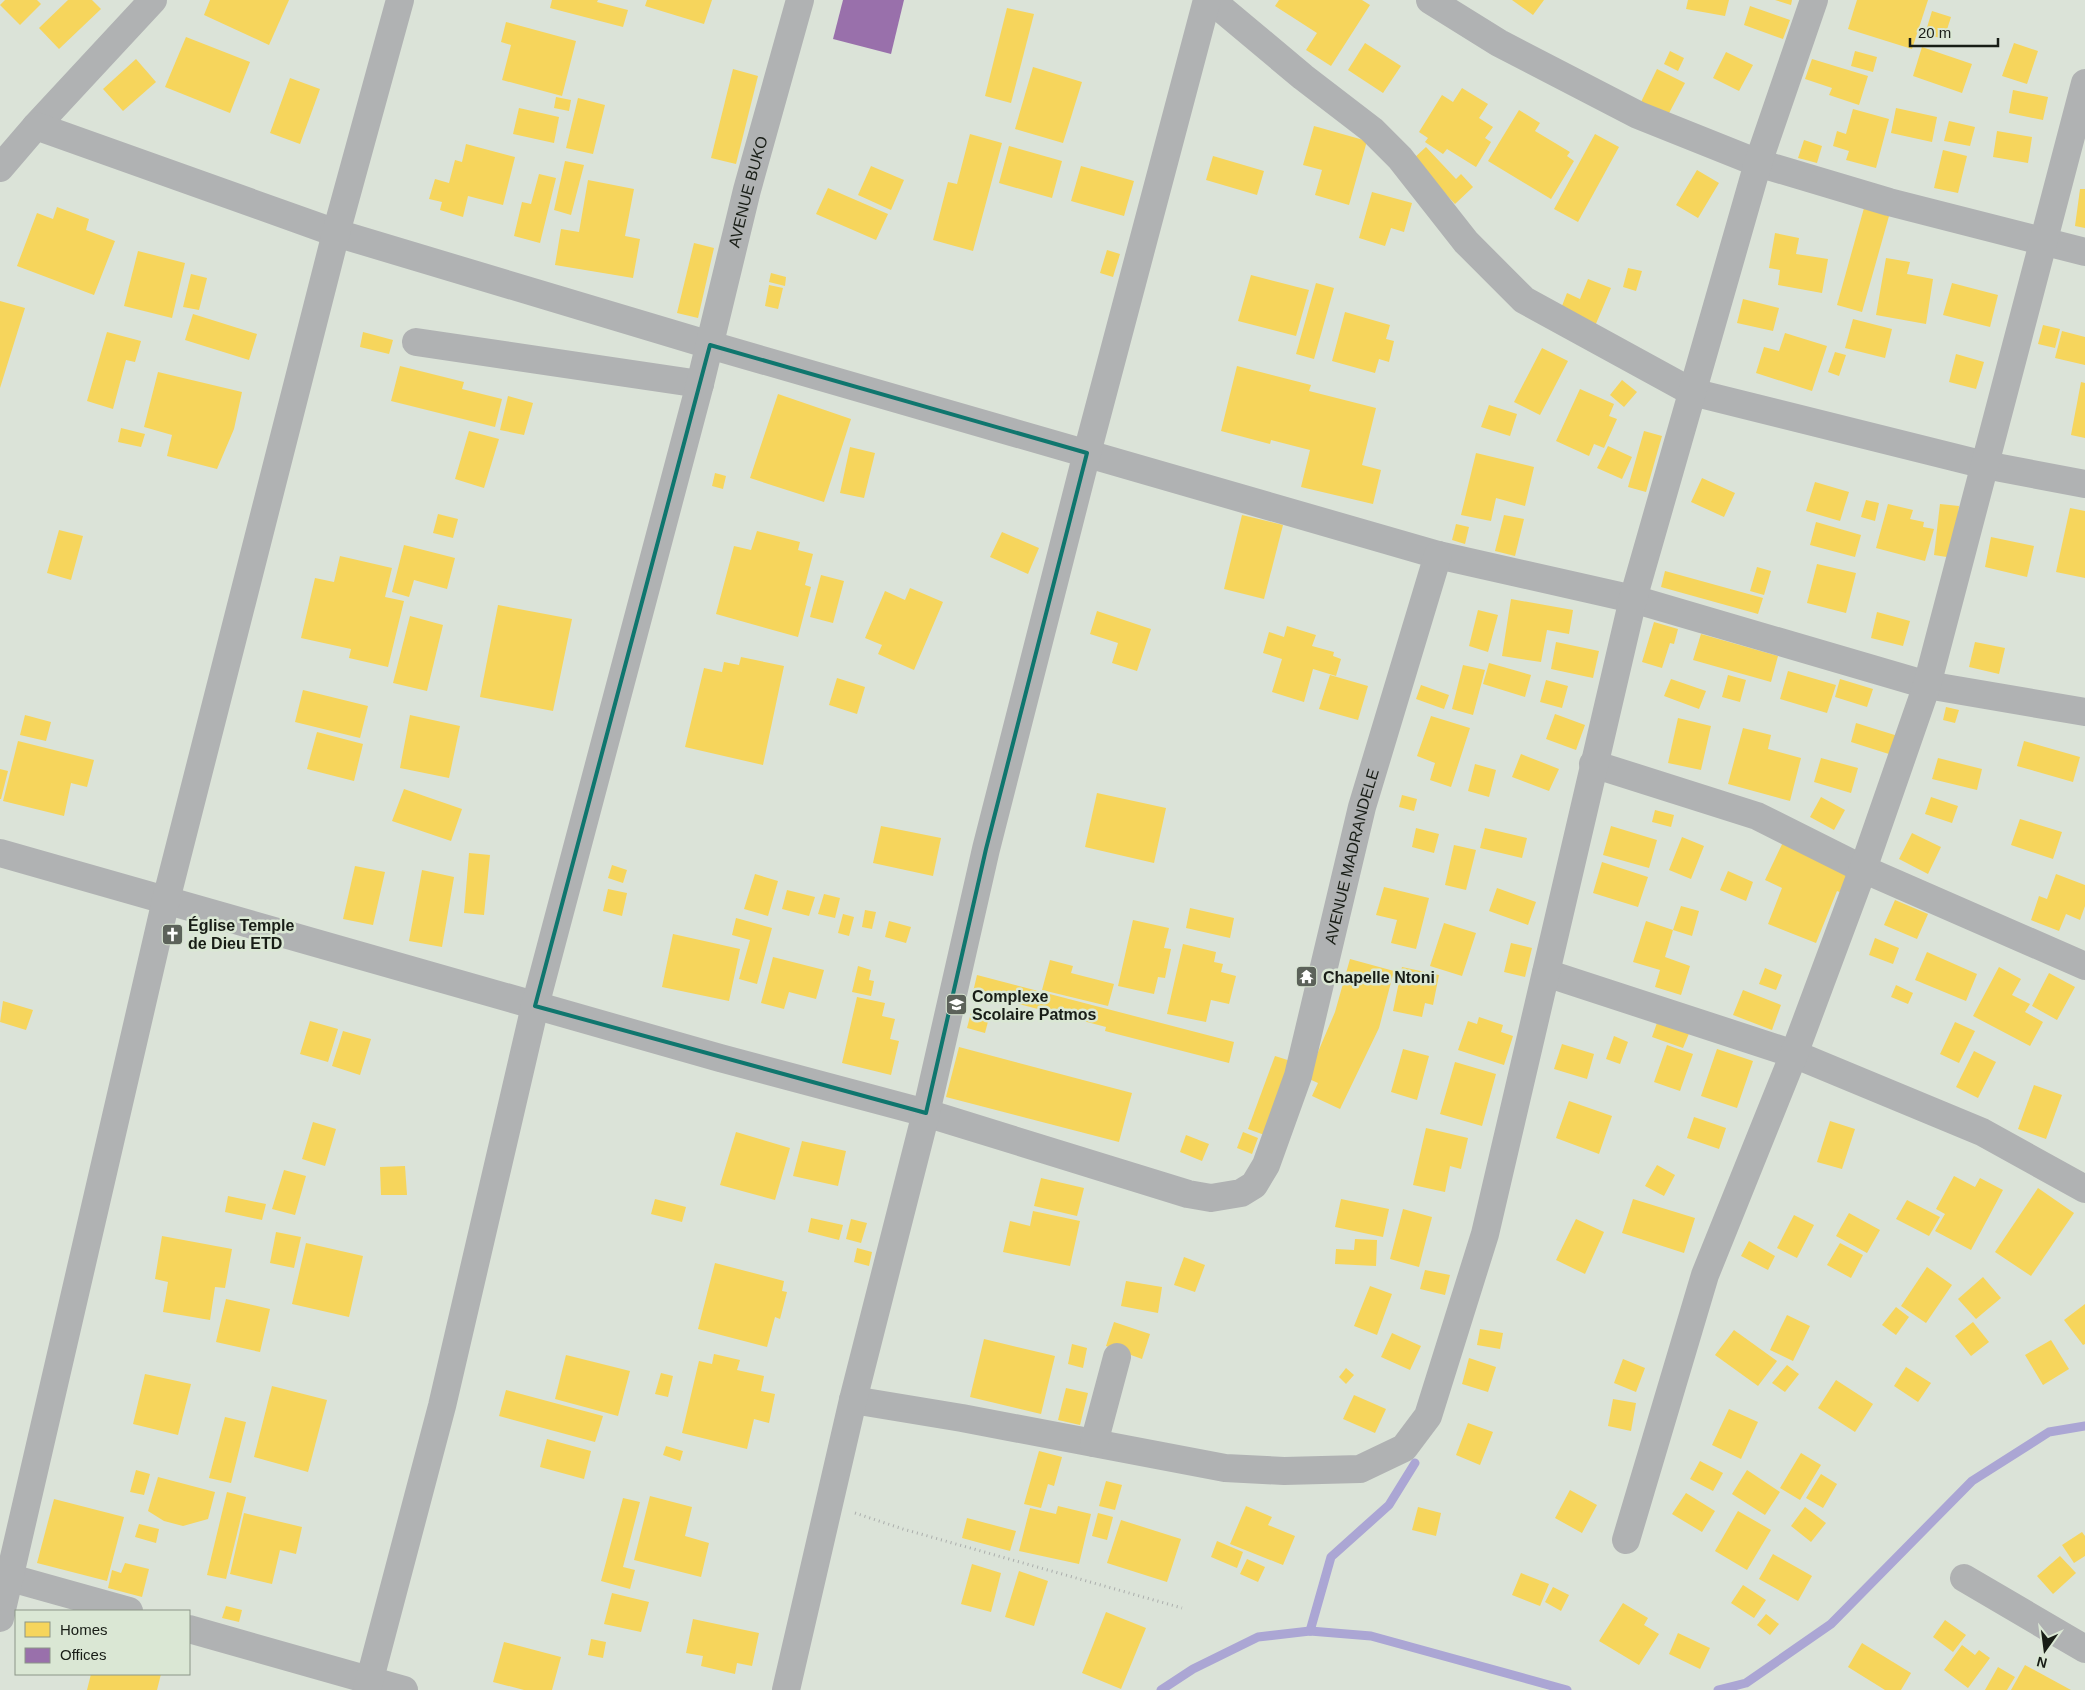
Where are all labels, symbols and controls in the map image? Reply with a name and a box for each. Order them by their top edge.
scale bar [1910,15,1998,47]
text: 20 m [1918,24,1951,41]
street label: AVENUE BUKO [725,134,770,249]
street label: AVENUE MADRANDELE [1321,767,1382,946]
place label: Église Temple de Dieu ETD [188,916,295,952]
church icon: Église Temple de Dieu ETD [160,922,184,946]
temple icon: Chapelle Ntoni [1295,965,1319,989]
place label: Chapelle Ntoni [1323,969,1435,986]
place label: Complexe Scolaire Patmos [972,988,1097,1023]
school or university icon: Complexe Scolaire Patmos [944,993,968,1017]
legend [15,1610,190,1675]
text: Homes [60,1621,108,1638]
north arrow [2020,1625,2070,1675]
text: Offices [60,1646,106,1663]
text: N [2035,1654,2049,1672]

